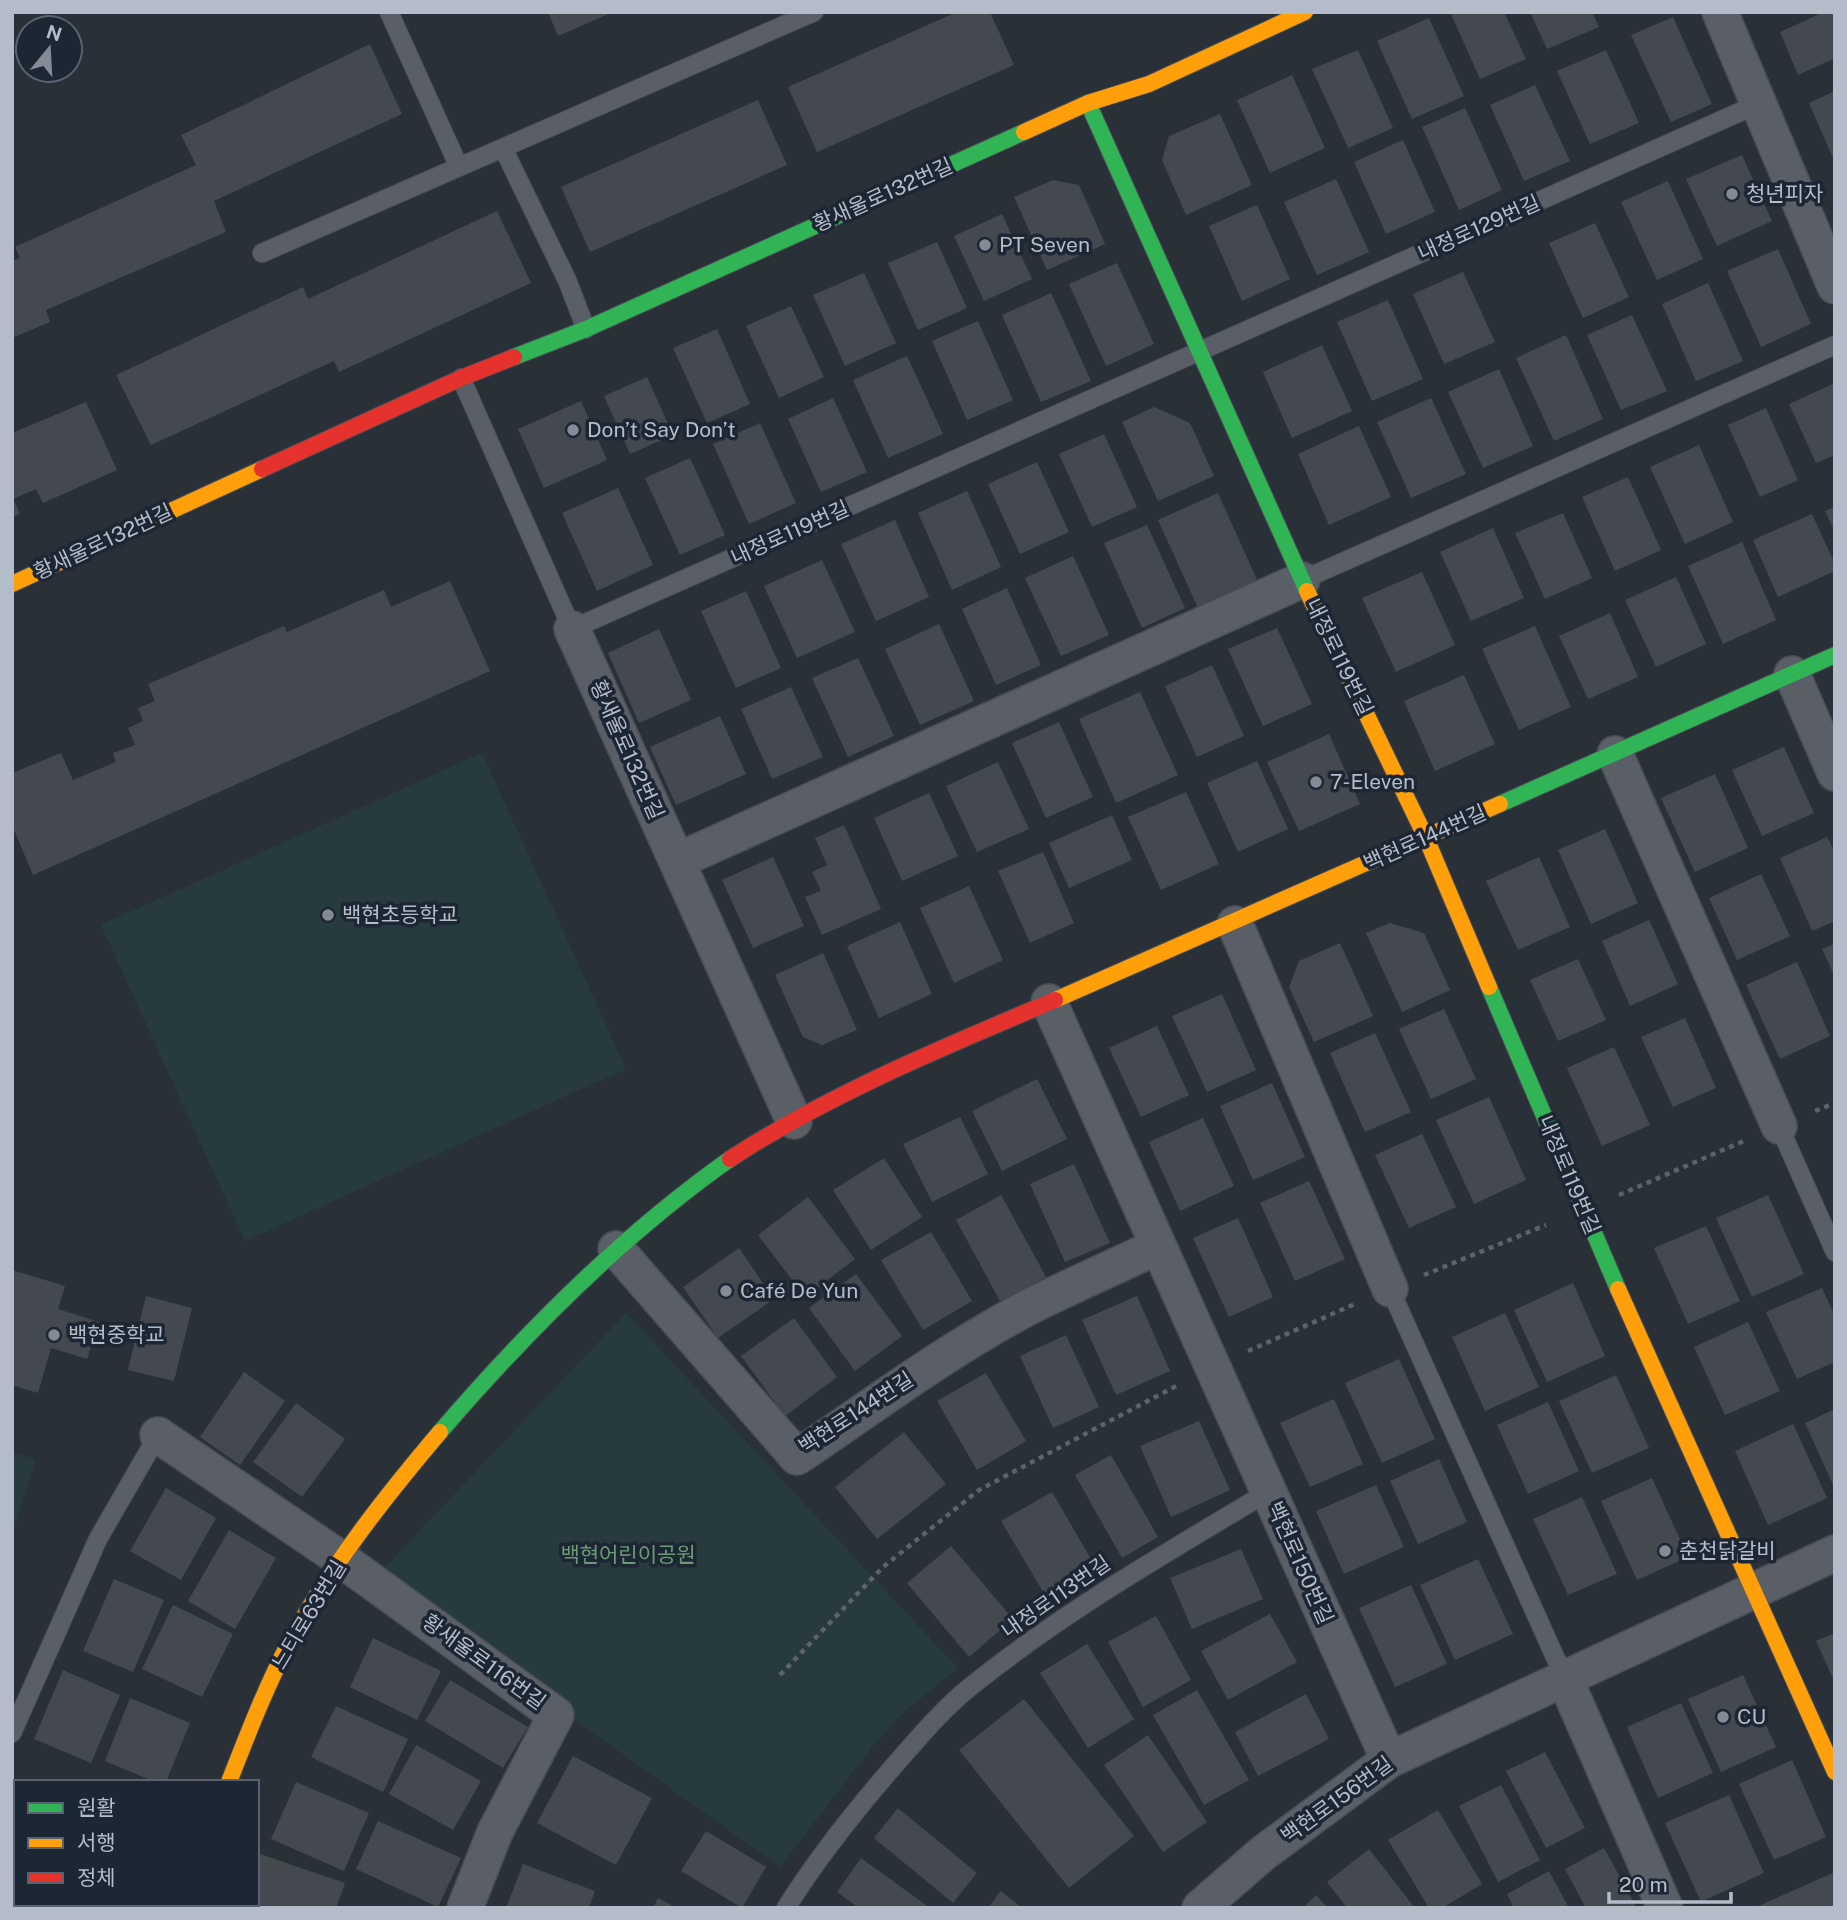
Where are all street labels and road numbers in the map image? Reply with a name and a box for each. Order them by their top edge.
street label: 황새울로132번길 [809,153,956,237]
street label: 내정로129번길 [1414,190,1544,266]
street label: 내정로119번길 [727,495,853,570]
street label: 황새울로132번길 [29,498,176,585]
street label: 내정로119번길 [1300,594,1378,719]
street label: 황새울로132번길 [585,676,669,823]
street label: 백현로144번길 [1360,799,1490,876]
street label: 내정로119번길 [1533,1112,1606,1238]
street label: 백현로144번길 [794,1366,918,1459]
street label: 백현로150번길 [1262,1498,1339,1628]
street label: 내정로113번길 [997,1550,1115,1643]
street label: 느티로63번길 [266,1556,351,1674]
street label: 황새울로116번길 [418,1609,551,1715]
street label: 백현로156번길 [1276,1751,1397,1848]

